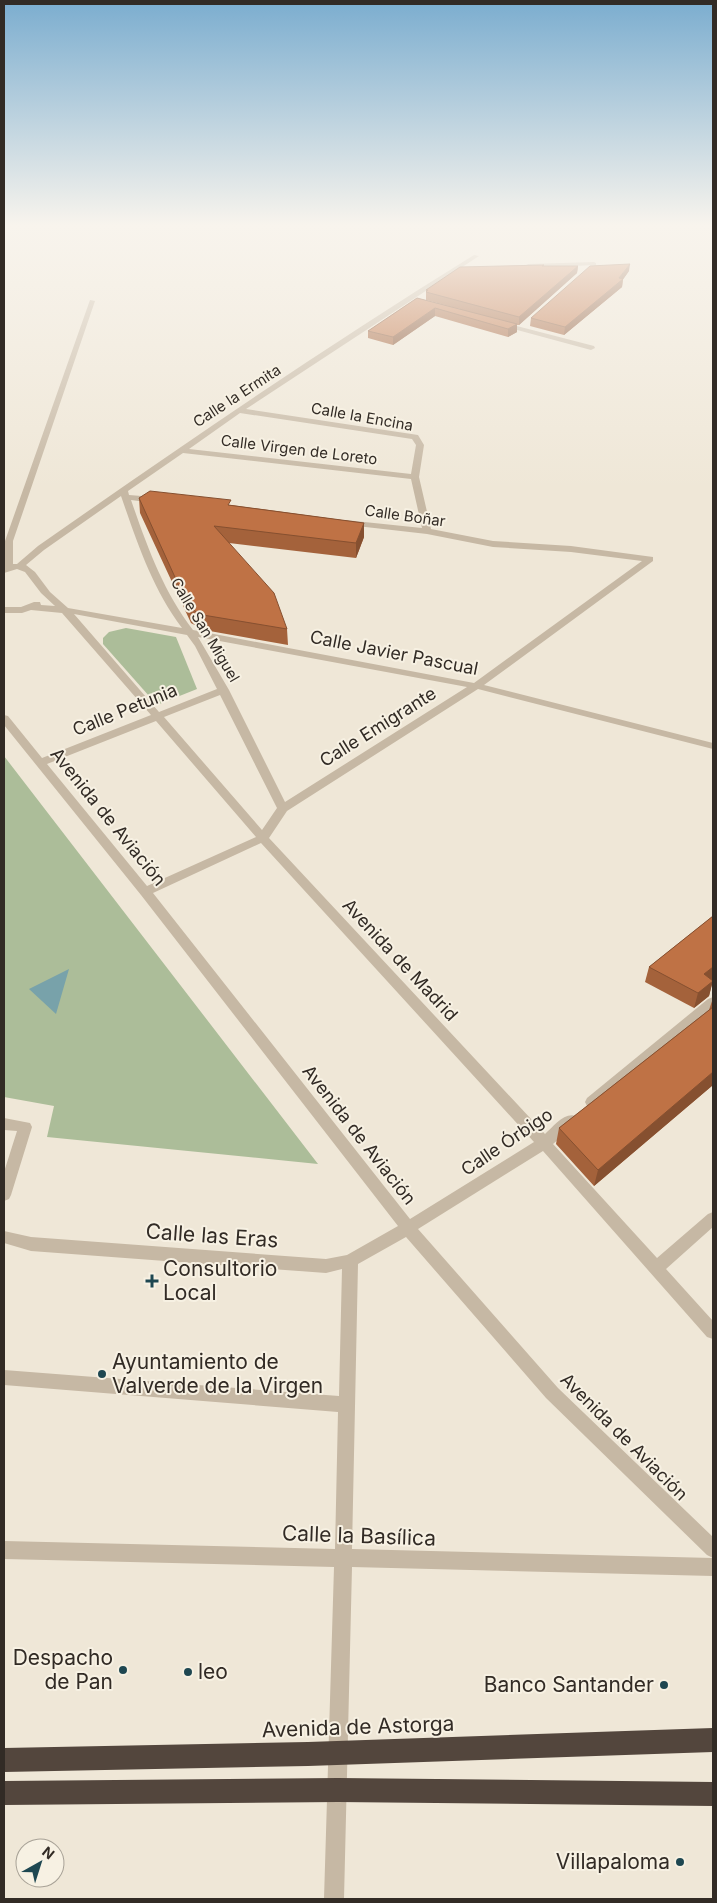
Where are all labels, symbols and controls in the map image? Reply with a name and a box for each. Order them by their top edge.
street label: Calle la Ermita [189,360,284,431]
street label: Calle la Encina [310,398,415,435]
street label: Calle Virgen de Loreto [220,430,378,469]
street label: Calle Boñar [363,500,447,531]
street label: Calle San Miguel [167,574,244,685]
street label: Calle Javier Pascual [308,626,480,679]
street label: Calle Petunia [69,679,180,740]
street label: Calle Emigrante [316,682,440,771]
street label: Avenida de Aviación [46,744,170,890]
street label: Avenida de Madrid [338,894,462,1025]
street label: Avenida de Aviación [298,1061,420,1209]
street label: Calle Órbigo [457,1103,556,1180]
street label: Calle las Eras [145,1218,279,1253]
place label: Consultorio Local [163,1256,277,1305]
marker: Consultorio Local [145,1274,159,1288]
place label: Ayuntamiento de Valverde de la Virgen [112,1349,323,1398]
marker: Ayuntamiento de Valverde de la Virgen [96,1368,108,1380]
street label: Avenida de Aviación [556,1369,692,1505]
street label: Calle la Basílica [282,1520,436,1551]
place label: Despacho de Pan [13,1645,113,1694]
place label: leo [198,1659,228,1684]
marker: Despacho de Pan [117,1664,129,1676]
marker: leo [182,1666,194,1678]
place label: Banco Santander [484,1672,654,1697]
marker: Banco Santander [658,1679,670,1691]
street label: Avenida de Astorga [261,1711,455,1742]
north arrow [15,1838,65,1888]
text: N [39,1843,58,1862]
place label: Villapaloma [556,1849,670,1874]
marker: Villapaloma [674,1856,686,1868]

